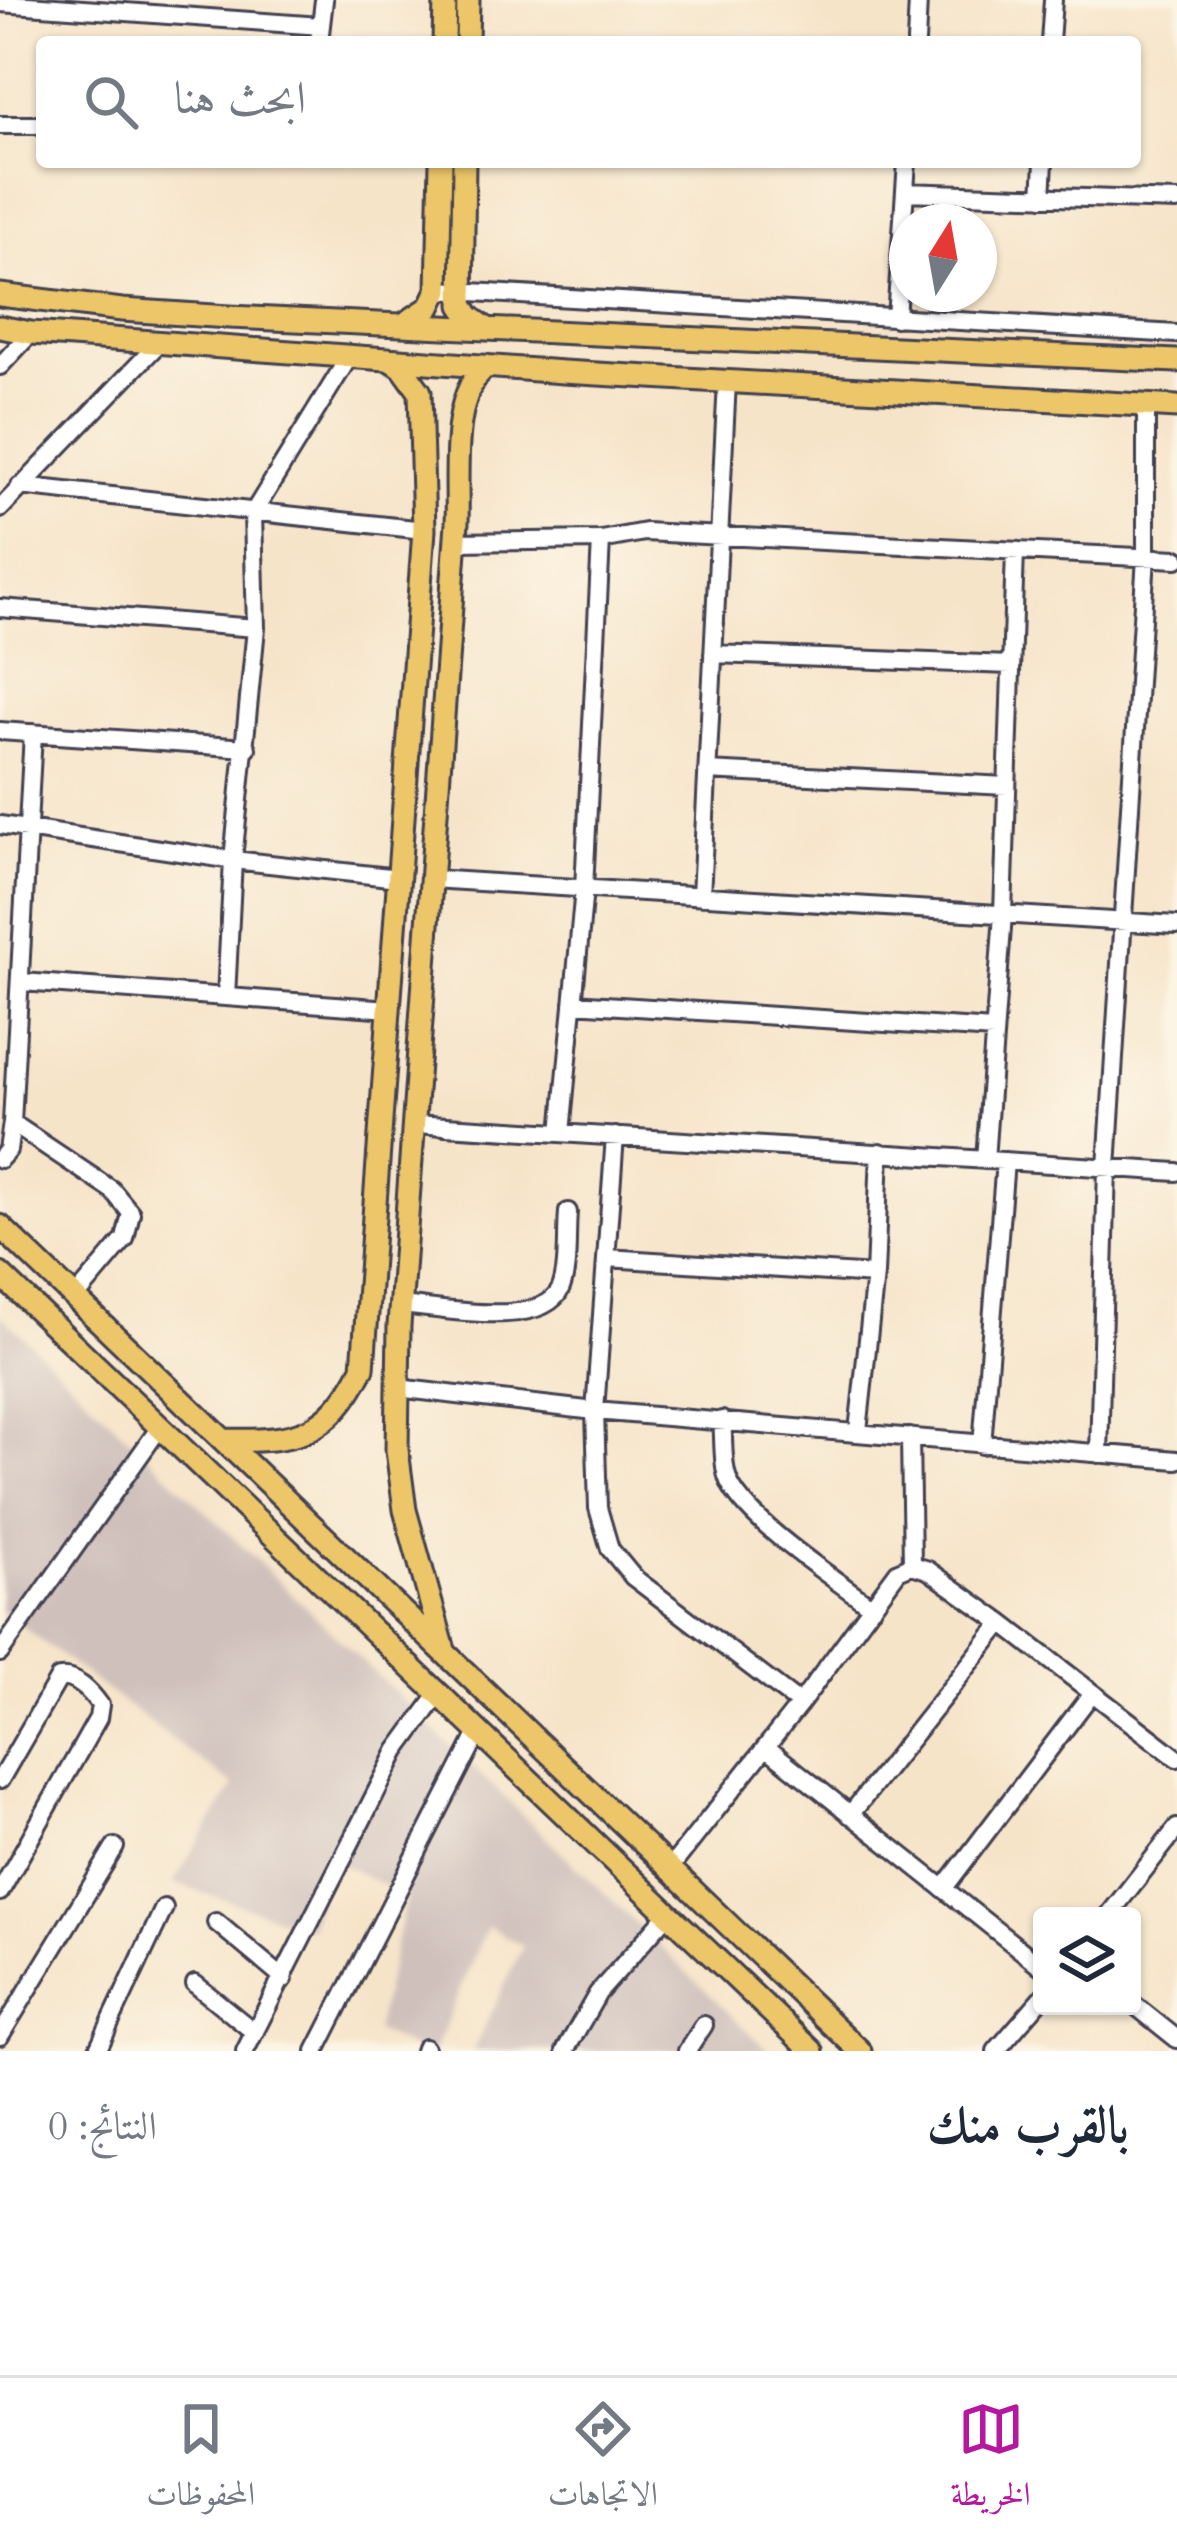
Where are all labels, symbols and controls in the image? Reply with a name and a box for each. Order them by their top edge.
search box [36,36,1141,168]
text: ابحث هنا [174,68,306,129]
icon: search [78,69,144,135]
north arrow [889,204,997,312]
map controls [1033,1907,1141,2015]
button: layers [1033,1907,1141,2015]
text: بالقرب منك [927,2091,1129,2161]
text: النتائج: 0 [48,2100,157,2153]
tab: المحفوظات [146,2396,255,2526]
tab: الاتجاهات [548,2396,658,2526]
tab: الخريطة [950,2396,1031,2526]

